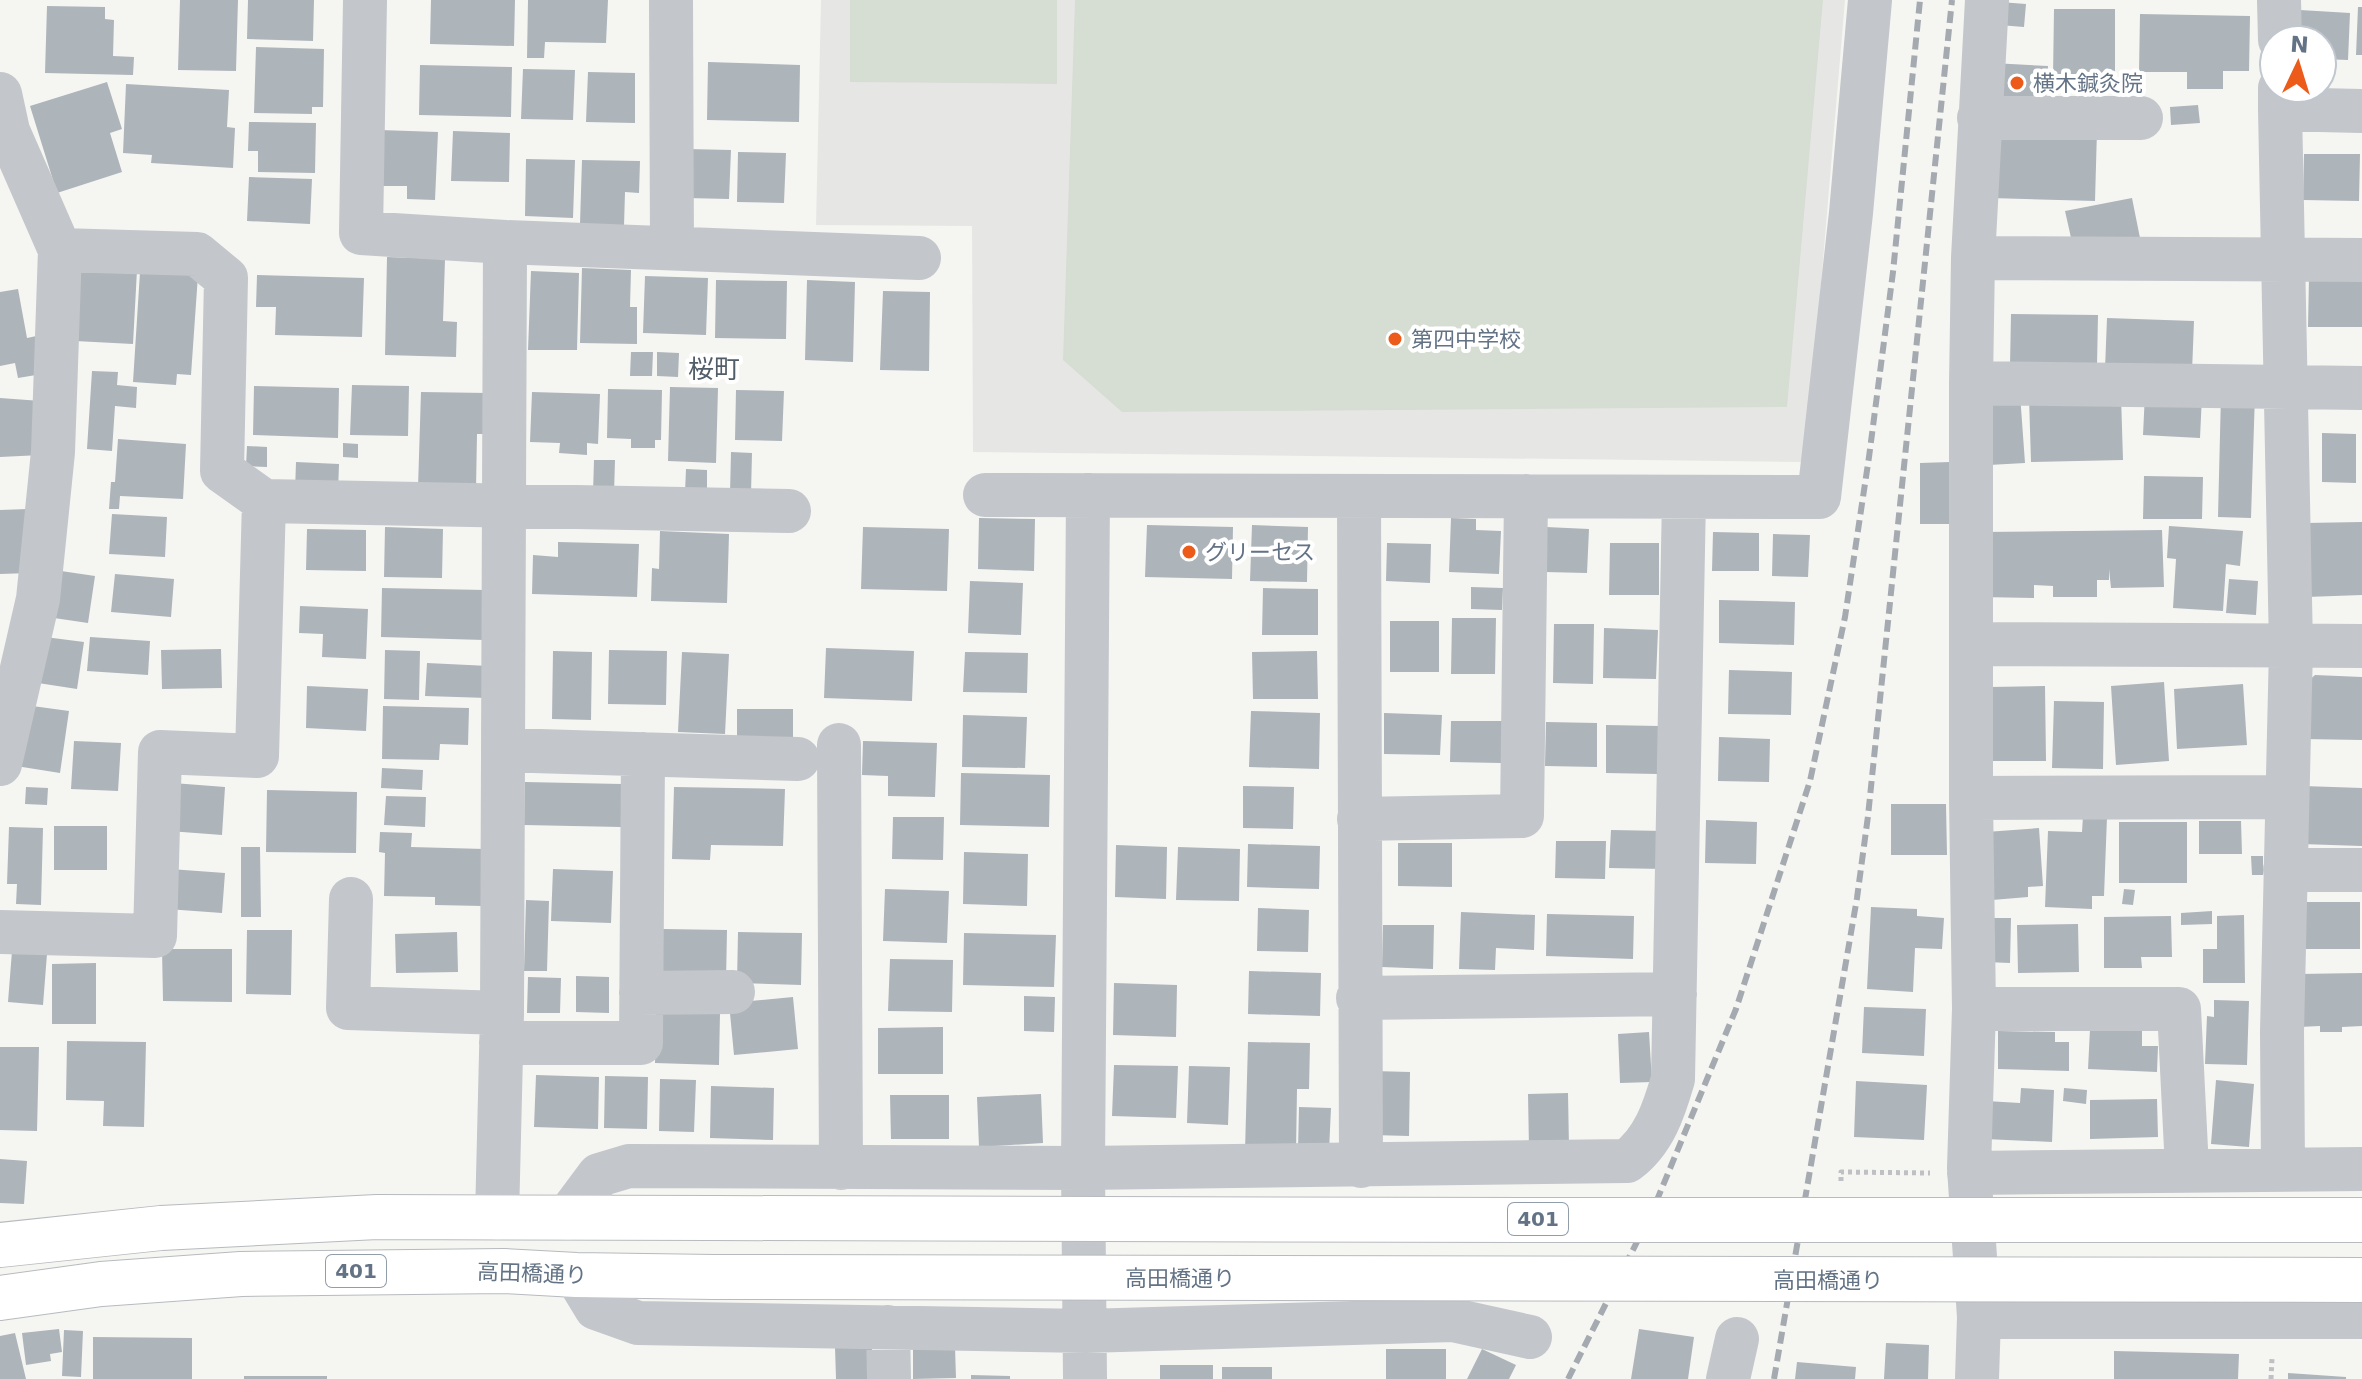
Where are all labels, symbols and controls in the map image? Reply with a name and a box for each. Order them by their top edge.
north arrow [2258,24,2338,104]
text: N [2289,31,2309,58]
place label: 横木鍼灸院 [2033,71,2143,96]
marker: 横木鍼灸院 [2008,74,2026,92]
place label: 第四中学校 [1411,327,1521,352]
marker: 第四中学校 [1386,330,1404,348]
district label: 桜町 [688,354,740,384]
place label: グリーセス [1205,540,1315,565]
marker: グリーセス [1180,543,1198,561]
road number: 401 [1508,1203,1568,1235]
road number: 401 [326,1255,386,1287]
street label: 高田橋通り [477,1259,587,1288]
street label: 高田橋通り [1125,1266,1235,1291]
street label: 高田橋通り [1773,1268,1883,1293]

